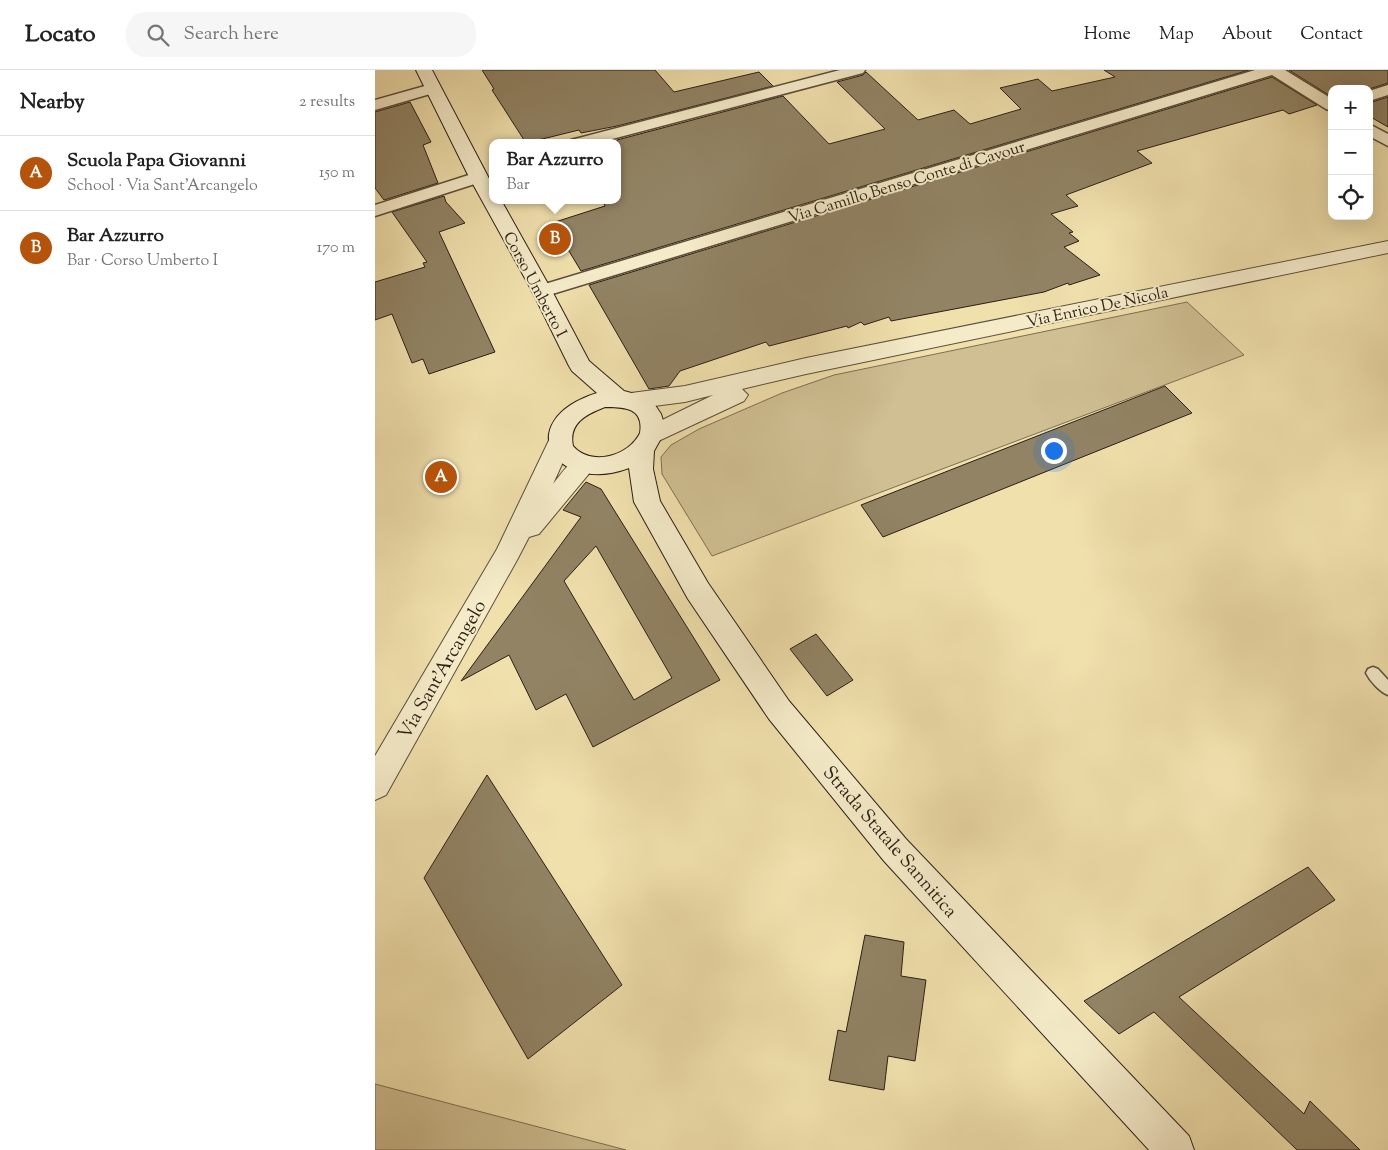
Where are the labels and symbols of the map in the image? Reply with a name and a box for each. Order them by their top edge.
street label: Via Camillo Benso Conte di Cavour [785,136,1028,230]
pin: B [539,220,571,258]
street label: Corso Umberto I [496,228,571,342]
street label: Via Enrico De Nicola [1024,282,1171,335]
your location [1041,438,1067,464]
pin: A [425,458,457,496]
street label: Via Sant'Arcangelo [392,596,494,745]
street label: Strada Statale Sannitica [815,761,963,925]

